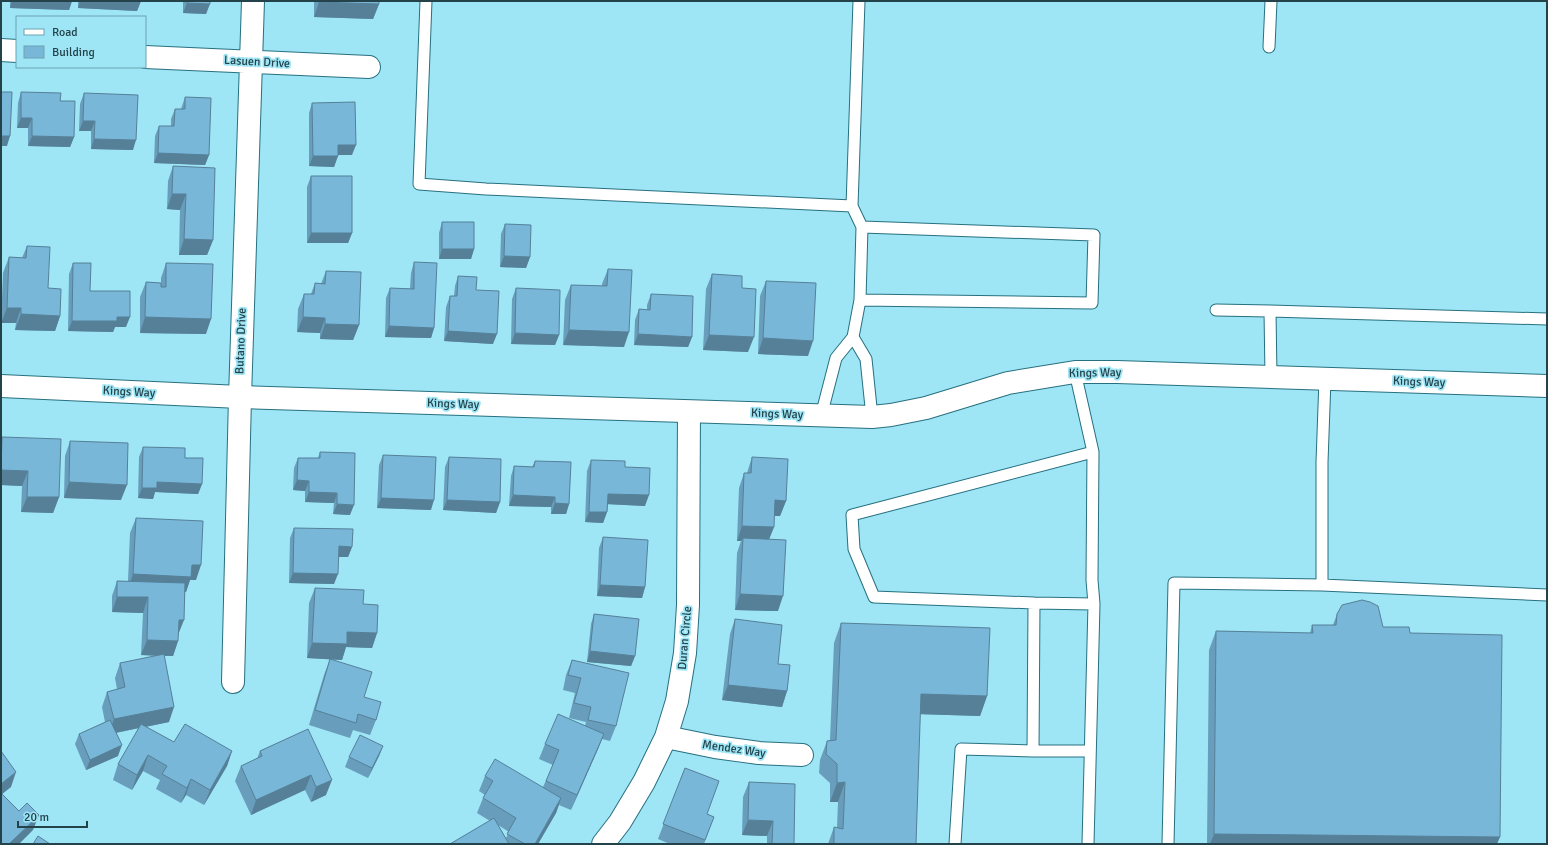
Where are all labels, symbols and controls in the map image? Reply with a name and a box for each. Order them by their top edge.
legend [16,16,146,68]
text: Road [52,25,78,40]
text: Building [52,45,95,60]
street label: Lasuen Drive [224,53,290,71]
street label: Butano Drive [232,308,250,374]
street label: Kings Way [1069,365,1122,381]
street label: Kings Way [1393,374,1446,390]
street label: Kings Way [102,383,156,401]
street label: Kings Way [427,396,480,412]
street label: Kings Way [751,406,804,422]
street label: Duran Circle [675,606,695,670]
street label: Mendez Way [701,737,767,761]
scale bar [18,803,87,829]
text: 20 m [24,810,49,825]

